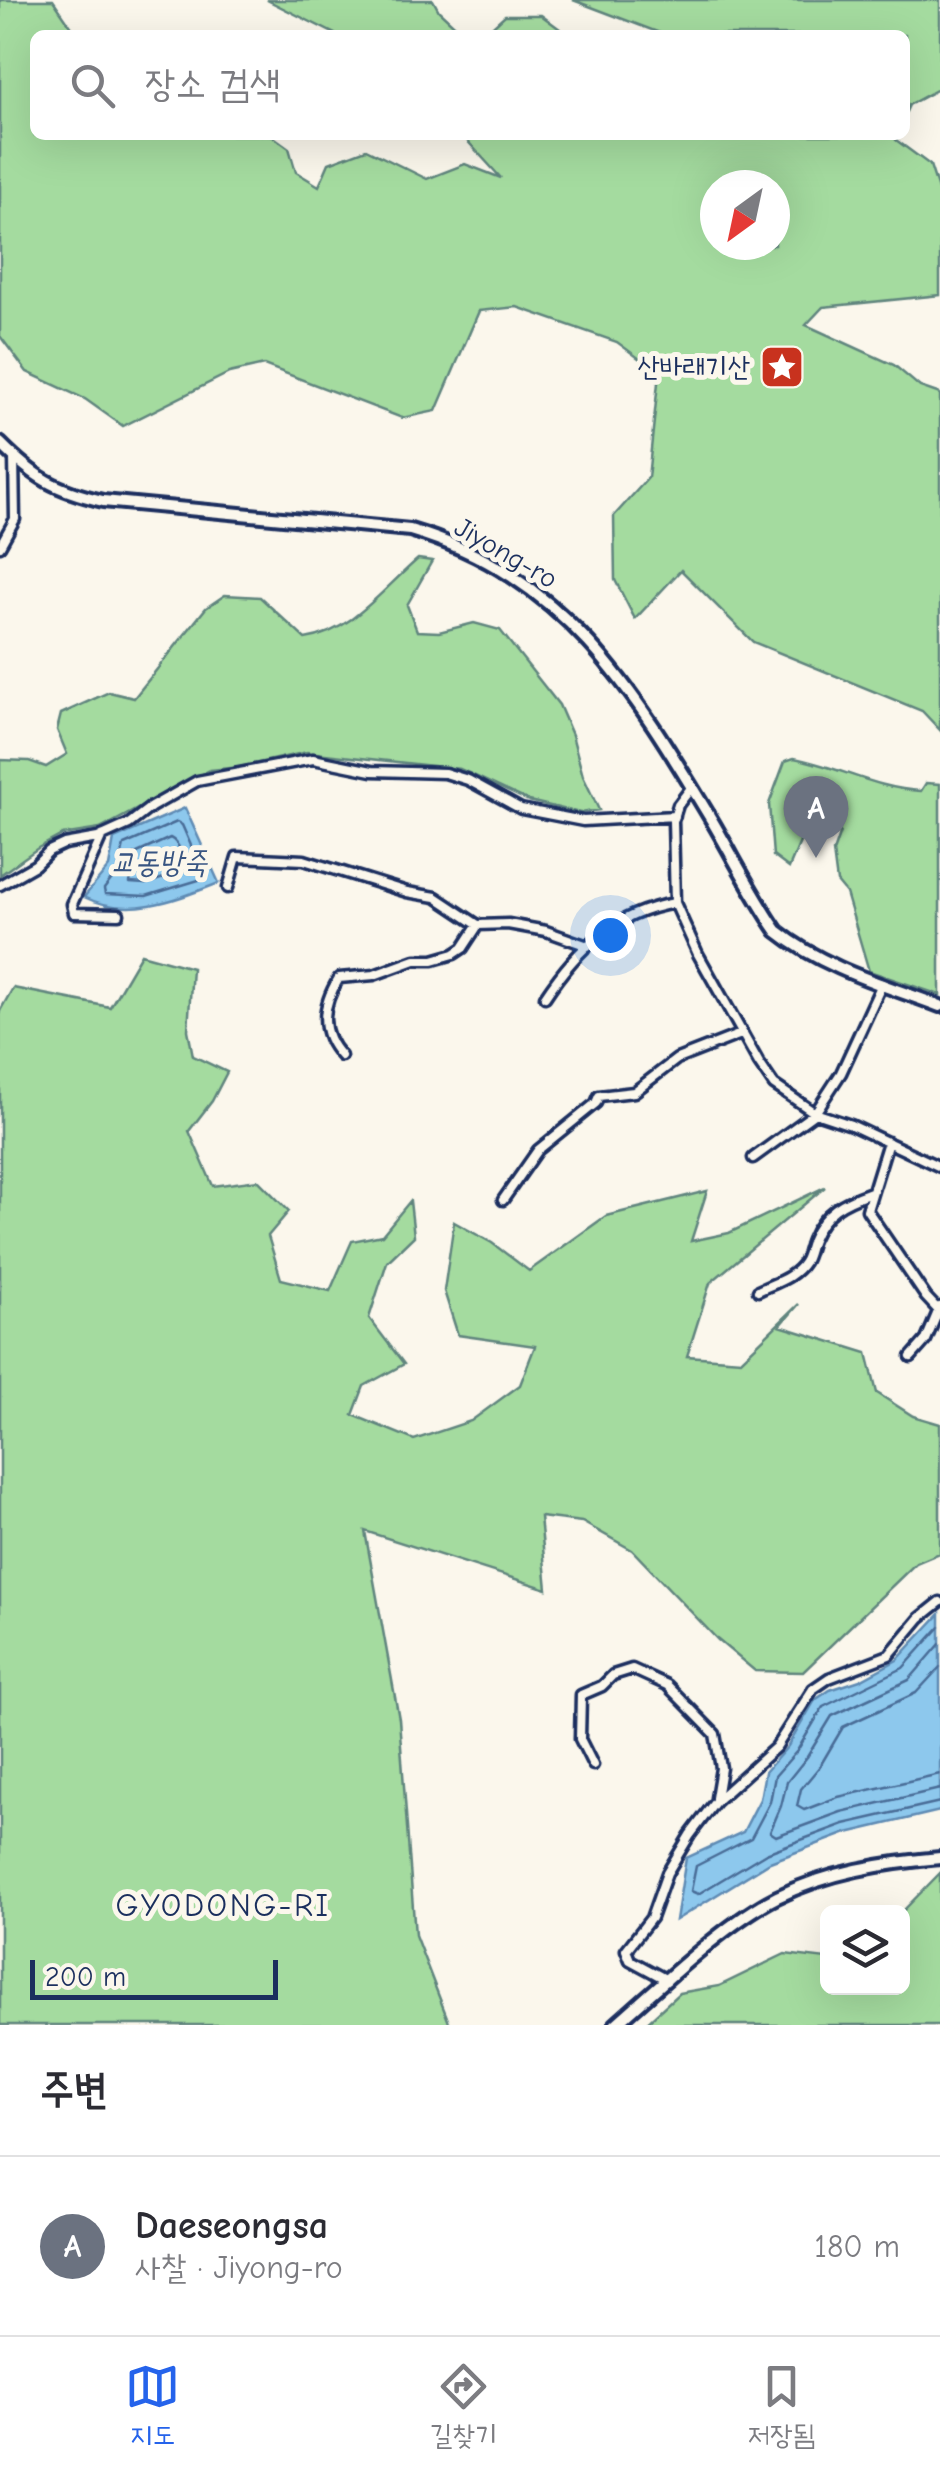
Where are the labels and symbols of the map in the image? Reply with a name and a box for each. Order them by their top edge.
north arrow [700,170,790,260]
place icon: 산바래기산 [759,344,805,390]
place label: 산바래기산 [637,351,750,383]
street label: Jiyong-ro [449,511,563,595]
pin: A [784,776,848,858]
water label: 교동방죽 [111,845,208,880]
your location [585,910,636,961]
district label: GYODONG-RI [115,1887,331,1924]
scale bar [30,1955,278,2000]

